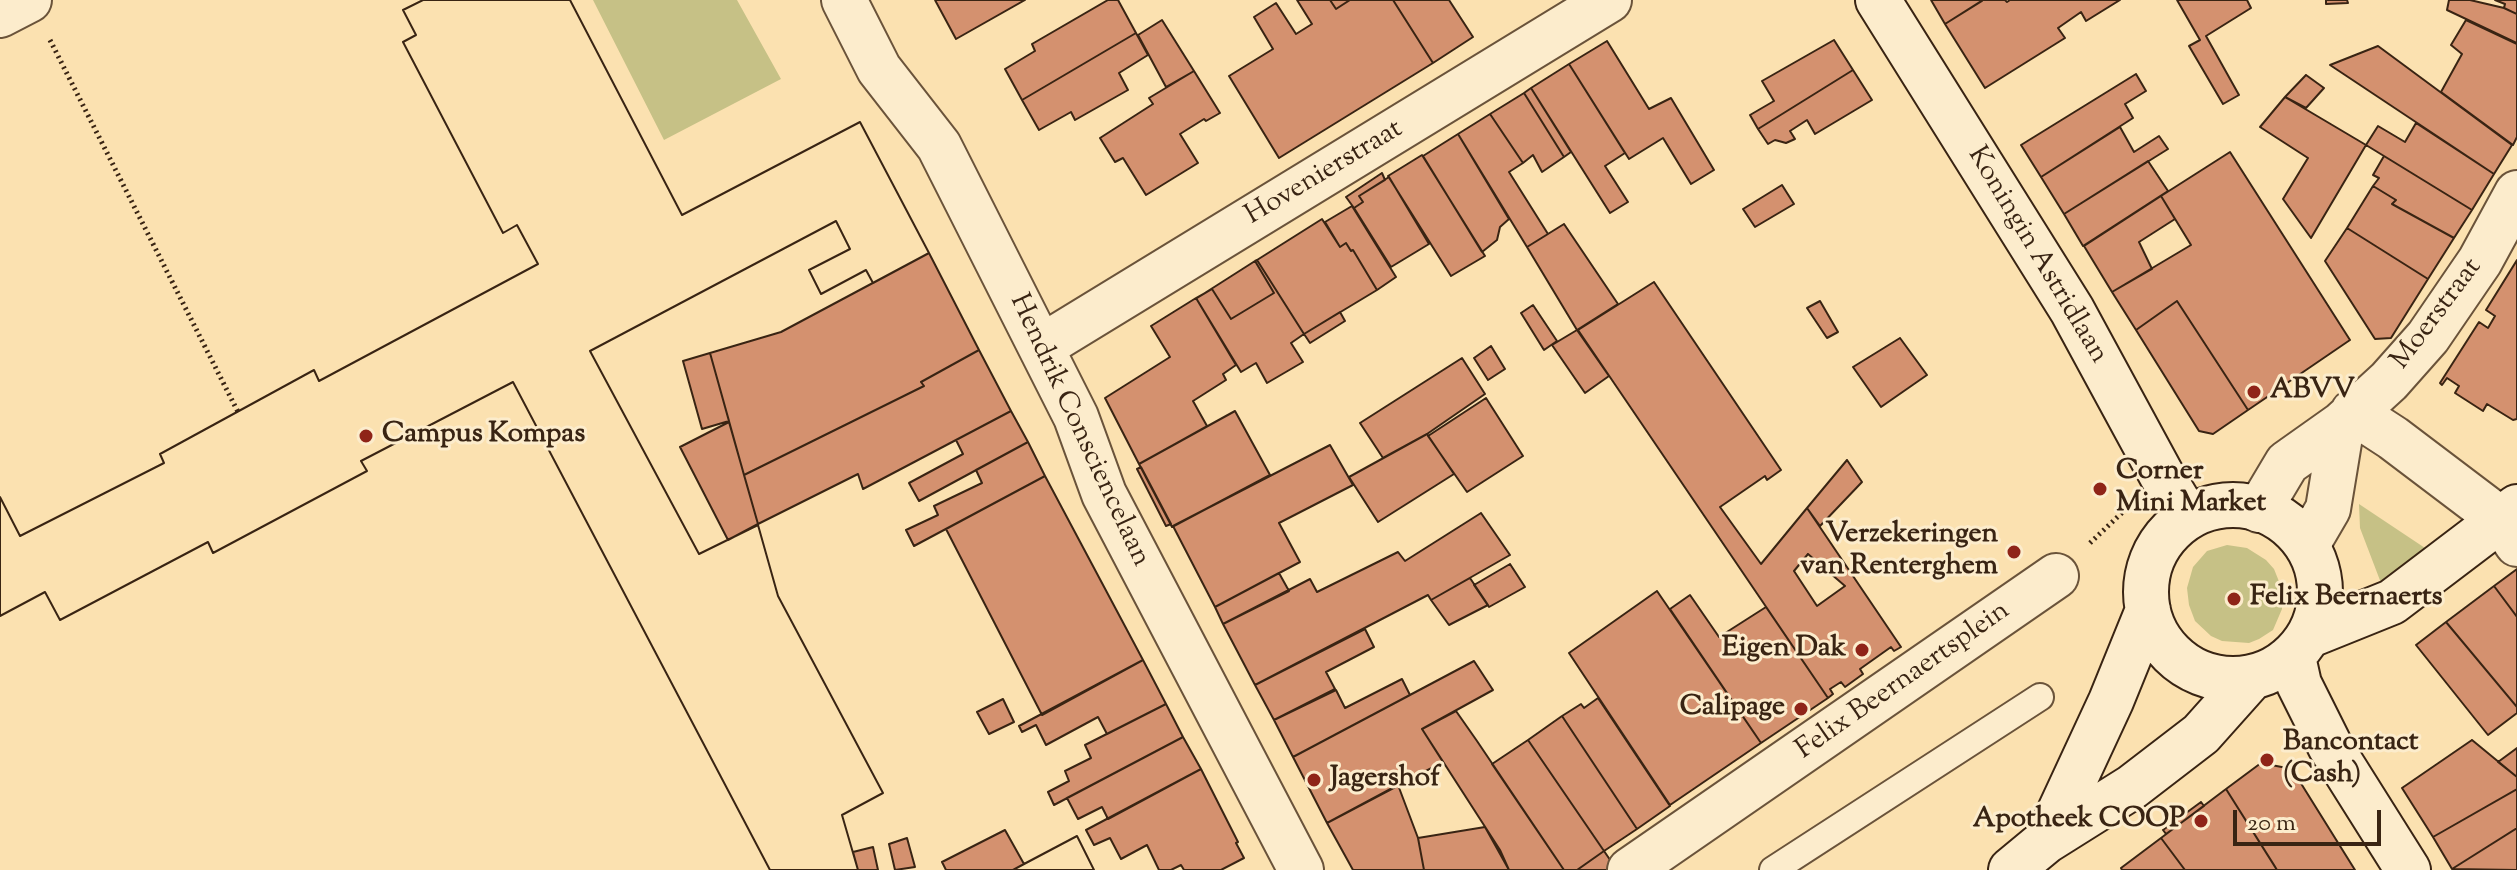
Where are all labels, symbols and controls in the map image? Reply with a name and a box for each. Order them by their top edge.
street label: Hovenierstraat [1240,114,1410,234]
street label: Koningin Astridlaan [1958,142,2114,370]
street label: Moerstraat [2385,253,2491,377]
street label: Hendrik Consciencelaan [1000,289,1156,573]
place label: ABVV [2270,375,2355,409]
marker: ABVV [2245,383,2263,401]
place label: Campus Kompas [382,419,585,453]
marker: Campus Kompas [357,427,375,445]
place label: Corner Mini Market [2116,456,2266,522]
marker: Corner Mini Market [2091,480,2109,498]
place label: Verzekeringen van Renterghem [1800,519,1998,585]
marker: Verzekeringen van Renterghem [2005,543,2023,561]
place label: Felix Beernaerts [2250,582,2442,616]
marker: Felix Beernaerts [2225,590,2243,608]
street label: Felix Beernaertsplein [1791,596,2017,768]
place label: Eigen Dak [1722,633,1846,667]
marker: Eigen Dak [1853,641,1871,659]
place label: Calipage [1680,692,1785,726]
marker: Calipage [1792,700,1810,718]
place label: Bancontact (Cash) [2283,727,2418,793]
marker: Bancontact (Cash) [2258,751,2276,769]
place label: Jagershof [1330,763,1440,797]
marker: Jagershof [1305,771,1323,789]
scale bar [2237,794,2385,844]
place label: Apotheek COOP [1973,804,2185,838]
text: 20 m [2247,807,2296,841]
marker: Apotheek COOP [2192,812,2210,830]

